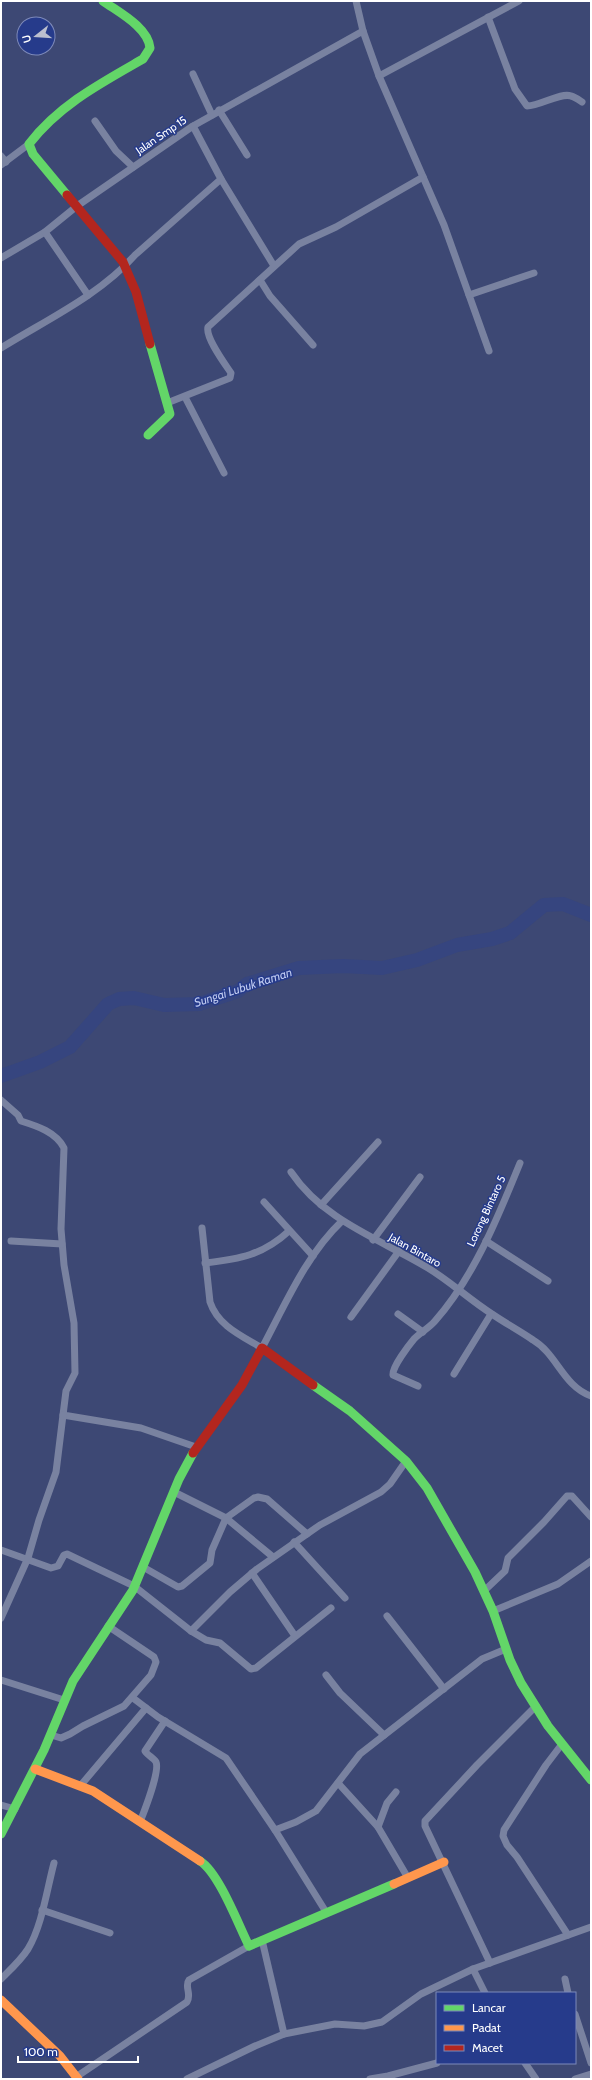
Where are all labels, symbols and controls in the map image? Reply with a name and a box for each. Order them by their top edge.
north arrow [16,16,56,56]
text: U [19,33,34,45]
street label: Jalan Smp 15 [132,113,189,158]
water label: Sungai Lubuk Raman [192,964,294,1010]
street label: Lorong Bintaro 5 [463,1173,509,1249]
street label: Jalan Bintaro [385,1229,444,1270]
legend [436,1992,576,2064]
text: Lancar [472,2000,506,2015]
text: Padat [472,2020,501,2035]
scale bar [18,2038,138,2064]
text: Macet [472,2040,503,2055]
text: 100 m [24,2044,58,2059]

